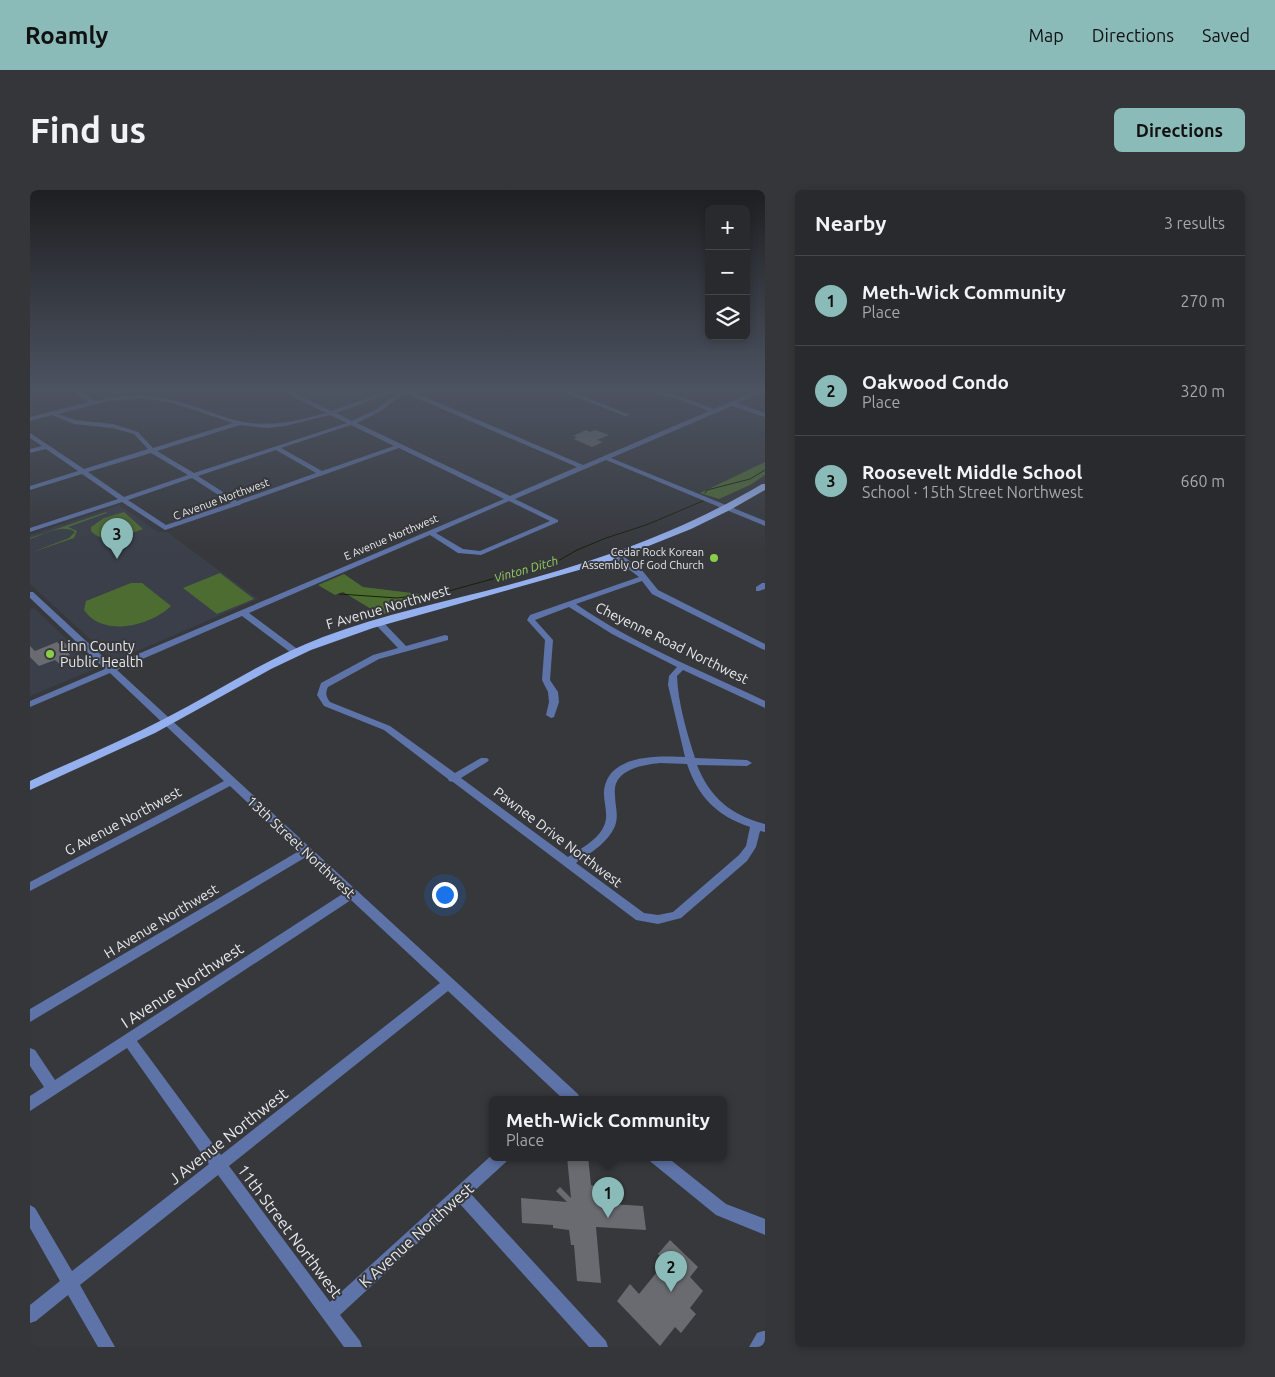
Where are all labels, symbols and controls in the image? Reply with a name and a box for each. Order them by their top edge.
text: Roamly [25,22,108,49]
text: Map [1028,25,1064,45]
text: Directions [1092,25,1174,45]
text: Saved [1202,25,1250,45]
button: Directions [1114,108,1245,152]
text: Find us [30,110,146,150]
map controls [705,205,750,340]
button: + [705,205,750,250]
text: Nearby [815,211,886,235]
text: 3 results [1164,214,1225,232]
button: − [705,250,750,295]
text: Meth-Wick Community [862,281,1066,303]
text: 1 [826,292,836,310]
text: 270 m [1180,292,1225,310]
button: layers [705,295,750,340]
text: Place [862,303,900,321]
text: Oakwood Condo [862,371,1009,393]
text: 2 [826,382,836,400]
text: 320 m [1180,382,1225,400]
text: Place [862,393,900,411]
text: Roosevelt Middle School [862,461,1082,483]
text: 3 [826,472,836,490]
text: 660 m [1180,472,1225,490]
street label: C Avenue Northwest [171,476,271,522]
text: School · 15th Street Northwest [862,483,1083,501]
street label: E Avenue Northwest [342,511,440,562]
pin: 3 [101,518,133,559]
place label: Cedar Rock Korean Assembly Of God Church [582,546,704,571]
marker: Cedar Rock Korean Assembly Of God Church [708,552,720,564]
water label: Vinton Ditch [492,554,560,584]
street label: F Avenue Northwest [324,582,452,632]
street label: Cheyenne Road Northwest [593,599,752,687]
place label: Linn County Public Health [60,638,143,670]
marker: Linn County Public Health [44,648,56,660]
street label: G Avenue Northwest [62,783,185,859]
street label: Pawnee Drive Northwest [491,784,626,891]
street label: 13th Street Northwest [244,793,359,902]
street label: H Avenue Northwest [101,880,221,961]
your location [432,882,458,908]
street label: I Avenue Northwest [118,938,247,1031]
street label: J Avenue Northwest [165,1084,292,1188]
popup [489,1096,727,1161]
text: Meth-Wick Community [506,1109,710,1131]
text: Place [506,1131,544,1149]
street label: 11th Street Northwest [234,1161,346,1302]
pin: 1 [592,1177,624,1218]
street label: K Avenue Northwest [355,1178,477,1291]
pin: 2 [655,1251,687,1292]

